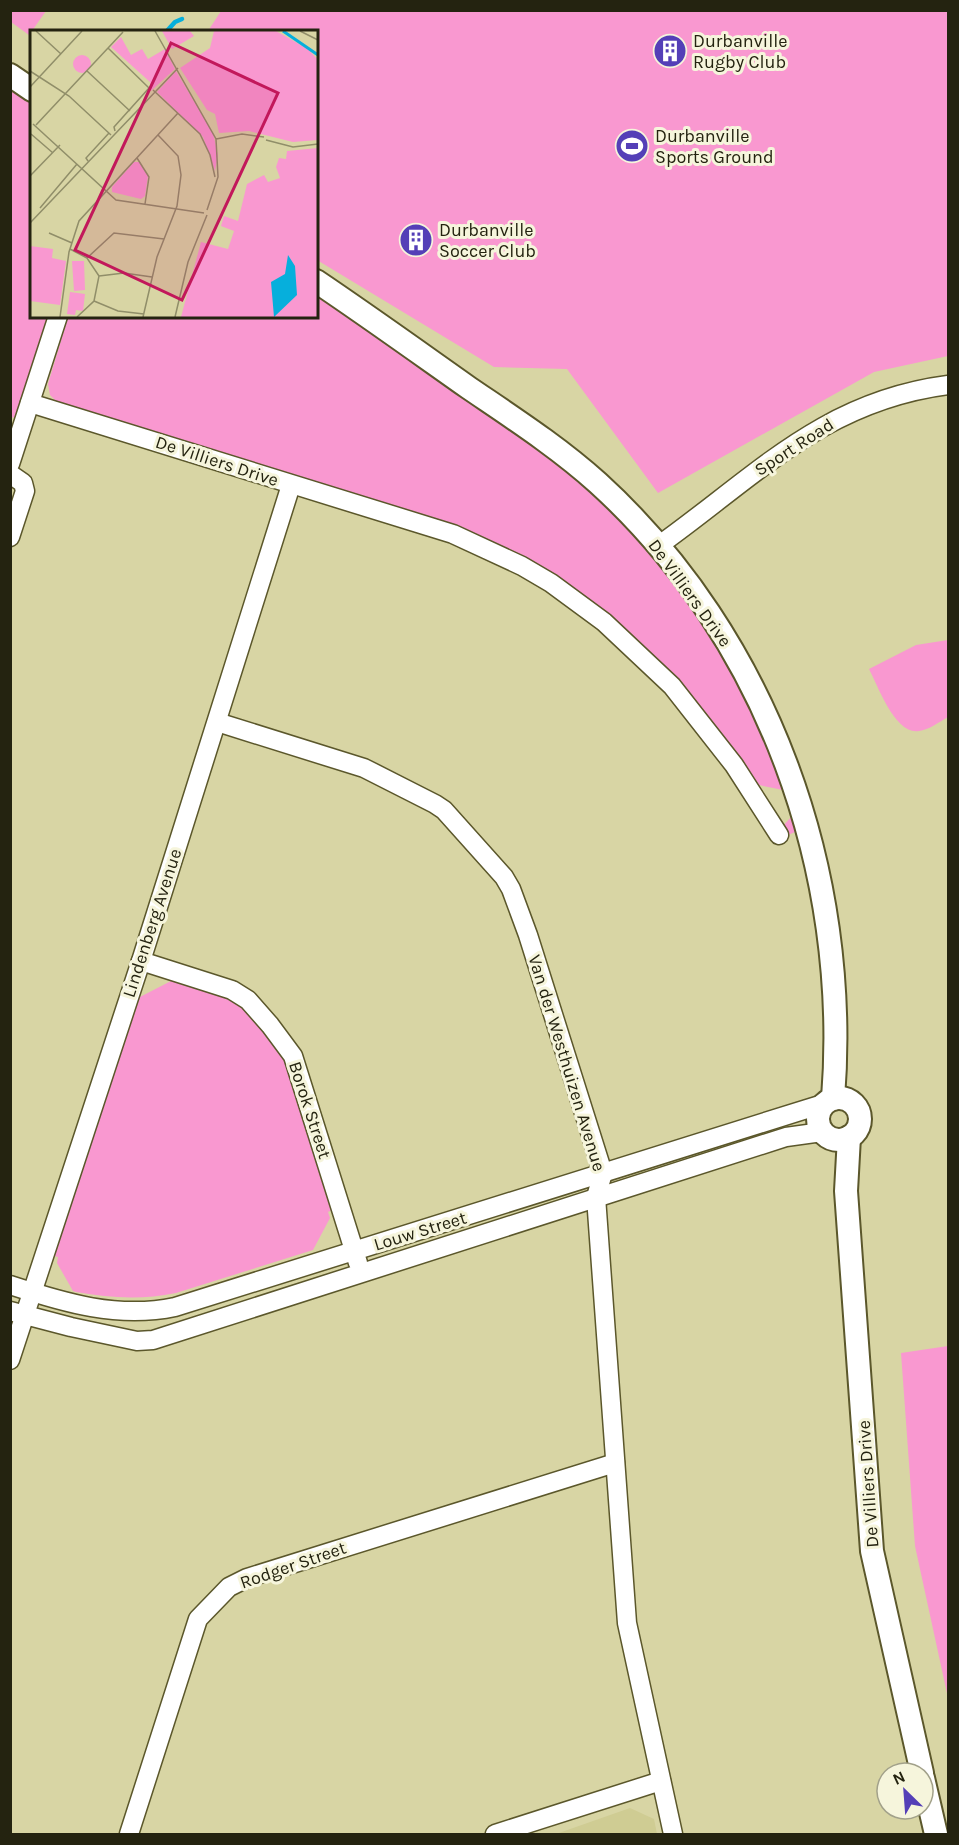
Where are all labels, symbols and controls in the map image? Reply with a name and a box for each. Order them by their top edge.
inset map [30,30,318,318]
place label: Durbanville Rugby Club [693,30,787,73]
building icon: Durbanville Rugby Club [652,33,688,69]
place label: Durbanville Sports Ground [655,125,774,168]
sports icon: Durbanville Sports Ground [614,128,650,164]
place label: Durbanville Soccer Club [439,219,536,262]
building icon: Durbanville Soccer Club [398,222,434,258]
street label: Sport Road [750,413,838,481]
street label: De Villiers Drive [153,431,281,491]
street label: De Villiers Drive [644,535,736,651]
street label: Lindenberg Avenue [118,846,186,1000]
street label: Van der Westhuizen Avenue [524,952,610,1174]
street label: Borok Street [284,1058,336,1162]
street label: Louw Street [371,1206,469,1256]
street label: De Villiers Drive [853,1419,883,1549]
street label: Rodger Street [237,1536,349,1593]
north arrow [875,1761,935,1821]
text: N [890,1767,908,1789]

